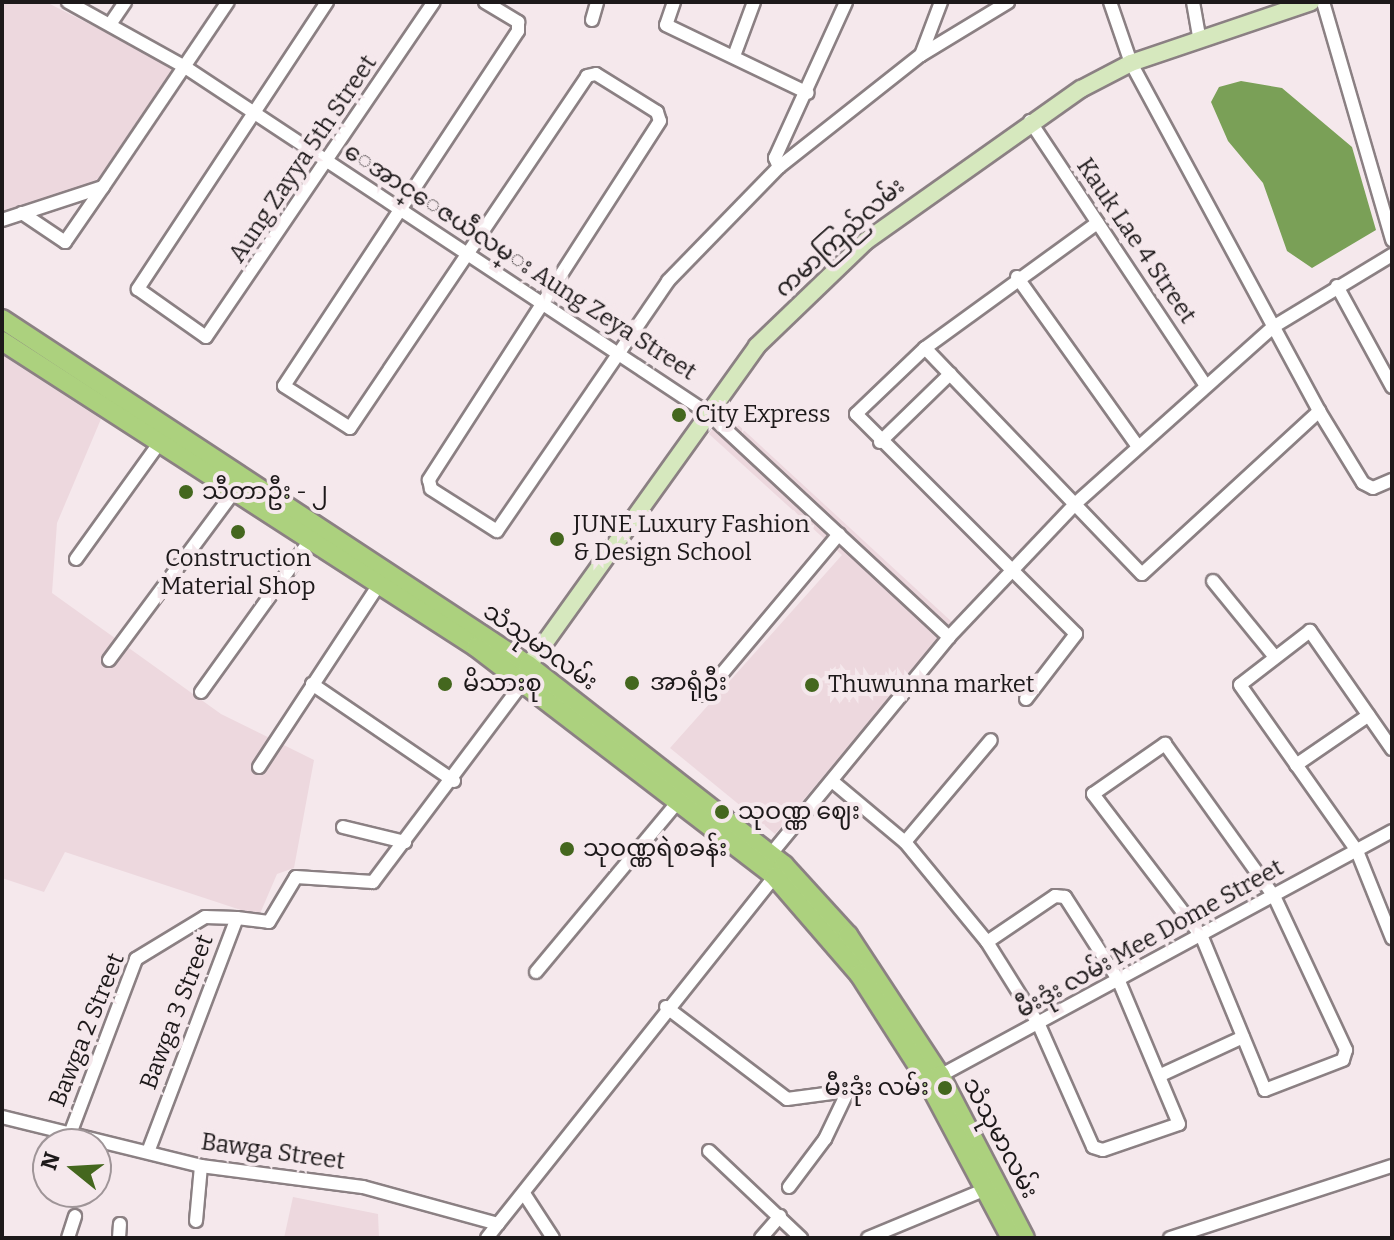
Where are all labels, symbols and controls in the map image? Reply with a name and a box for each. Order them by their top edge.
street label: Aung Zayya 5th Street [223,50,383,268]
street label: ေအာင္ေဇယဵလမ္း Aung Zeya Street [339,137,701,387]
street label: Kauk Lae 4 Street [1070,153,1202,329]
street label: ကမာကြည်လမ်း [769,172,911,304]
place label: City Express [695,401,830,429]
marker: City Express [670,406,688,424]
place label: သီတာဦး - ၂ [202,478,328,506]
marker: သီတာဦး - ၂ [177,483,195,501]
place label: JUNE Luxury Fashion & Design School [573,511,810,567]
marker: Construction Material Shop [229,523,247,541]
marker: JUNE Luxury Fashion & Design School [548,530,566,548]
place label: Construction Material Shop [161,545,315,601]
street label: သံသုမာလမ်း [477,597,603,697]
place label: အာရုံဦး [650,669,727,697]
place label: မိသားစု [463,670,542,698]
place label: Thuwunna market [828,671,1034,699]
marker: အာရုံဦး [621,672,643,694]
marker: မိသားစု [434,673,456,695]
marker: Thuwunna market [803,676,821,694]
place label: သုဝဏ္ဏ ဈေး [738,798,860,826]
marker: သုဝဏ္ဏ ဈေး [713,803,731,821]
place label: သုဝဏ္ဏရဲစခန်း [583,835,727,863]
marker: သုဝဏ္ဏရဲစခန်း [558,840,576,858]
street label: မီးဒုံး လမ်း Mee Dome Street [1011,853,1289,1025]
street label: Bawga 3 Street [134,931,220,1093]
street label: Bawga 2 Street [43,949,131,1111]
street label: သံသုမာလမ်း [956,1073,1044,1203]
place label: မီးဒုံး လမ်း [824,1074,929,1102]
marker: မီးဒုံး လမ်း [936,1079,954,1097]
north arrow [32,1128,112,1208]
street label: Bawga Street [199,1128,347,1176]
text: N [35,1149,66,1173]

